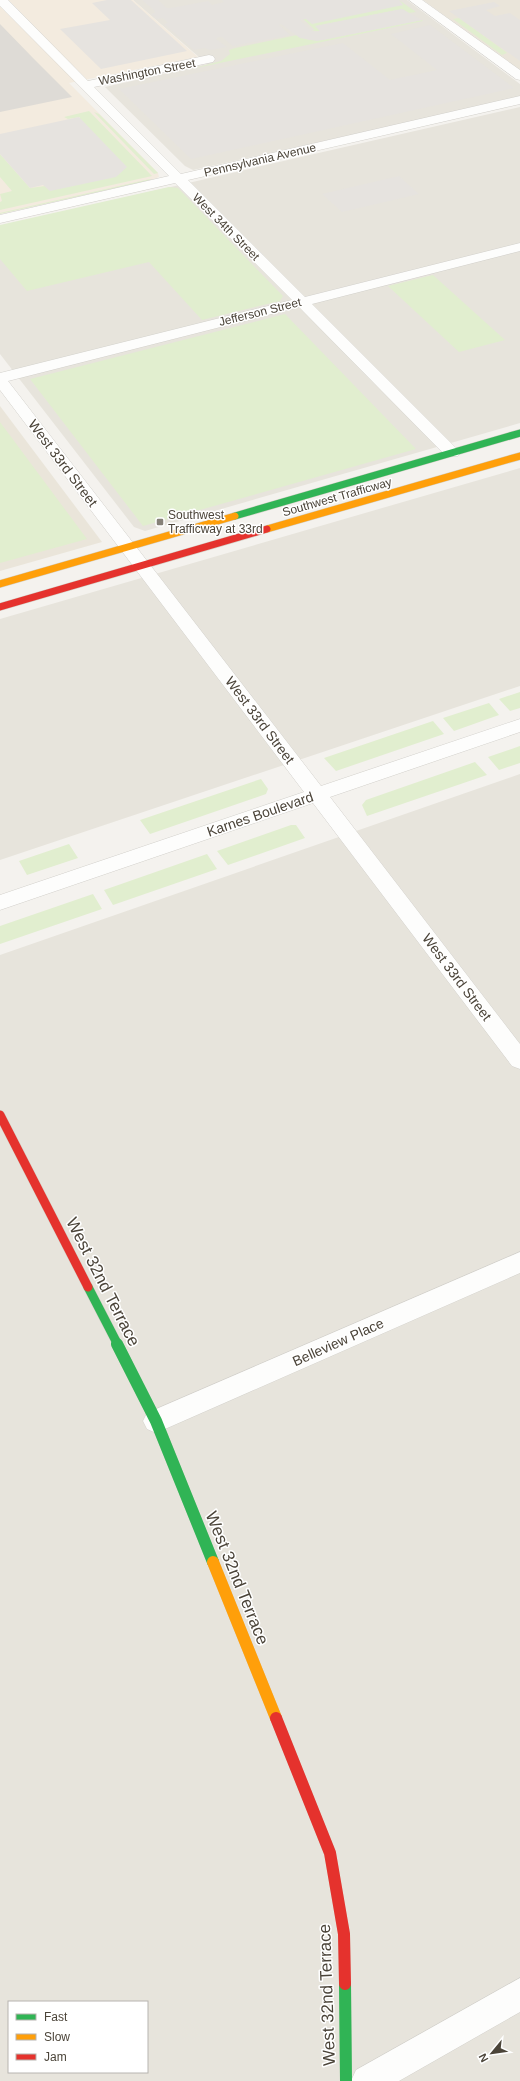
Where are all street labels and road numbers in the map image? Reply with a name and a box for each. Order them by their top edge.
street label: Washington Street [97,56,197,88]
street label: Pennsylvania Avenue [203,140,318,180]
street label: West 34th Street [190,191,263,264]
street label: Jefferson Street [217,295,303,329]
street label: West 33rd Street [25,416,101,510]
street label: Southwest Trafficway [281,475,393,519]
street label: West 33rd Street [222,673,298,767]
street label: Karnes Boulevard [205,788,315,840]
street label: West 33rd Street [419,930,495,1024]
street label: West 32nd Terrace [62,1214,144,1350]
street label: Belleview Place [290,1315,386,1369]
street label: West 32nd Terrace [202,1509,272,1647]
street label: West 32nd Terrace [315,1924,339,2066]

